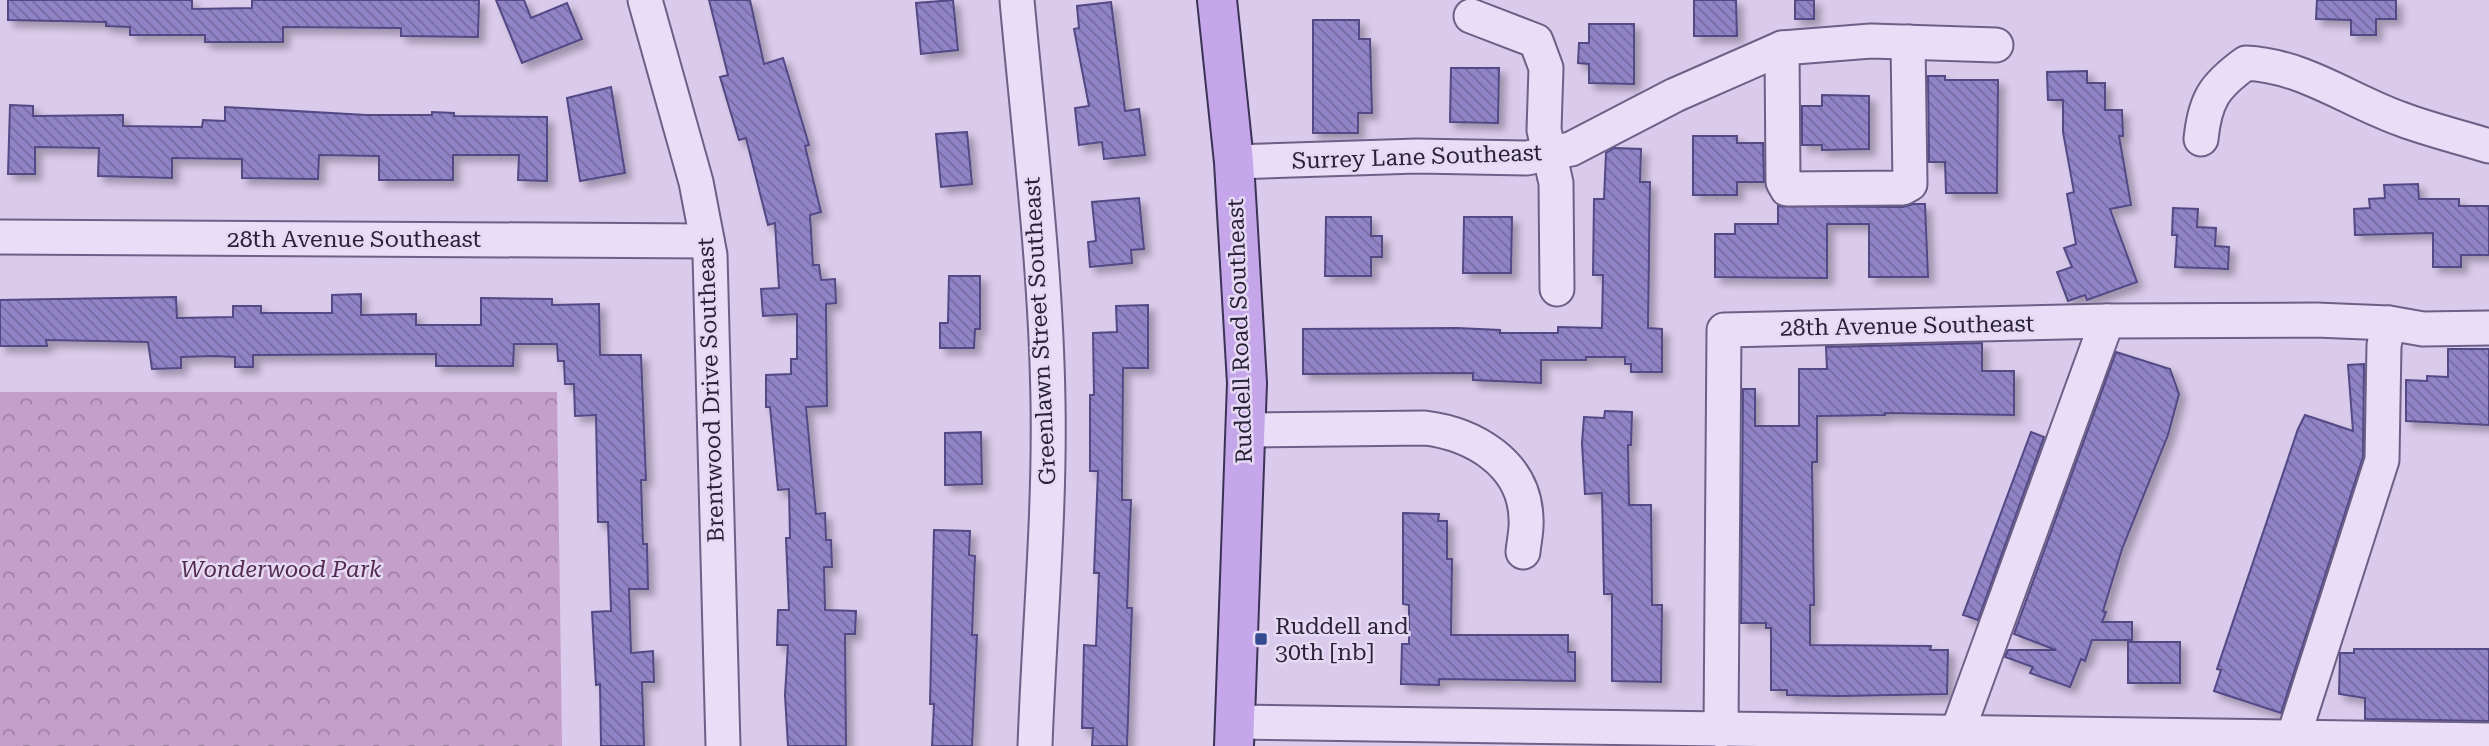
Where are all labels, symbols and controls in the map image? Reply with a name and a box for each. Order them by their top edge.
street label: Surrey Lane Southeast [1291,139,1543,175]
street label: Greenlawn Street Southeast [1018,176,1062,486]
street label: Ruddell Road Southeast [1222,198,1258,464]
street label: 28th Avenue Southeast [227,226,482,253]
street label: Brentwood Drive Southeast [692,237,730,543]
street label: 28th Avenue Southeast [1780,310,2035,342]
park label: Wonderwood Park [180,556,382,583]
place label: Ruddell and 30th [nb] [1275,613,1409,666]
marker: Ruddell and 30th [nb] [1253,631,1269,647]

